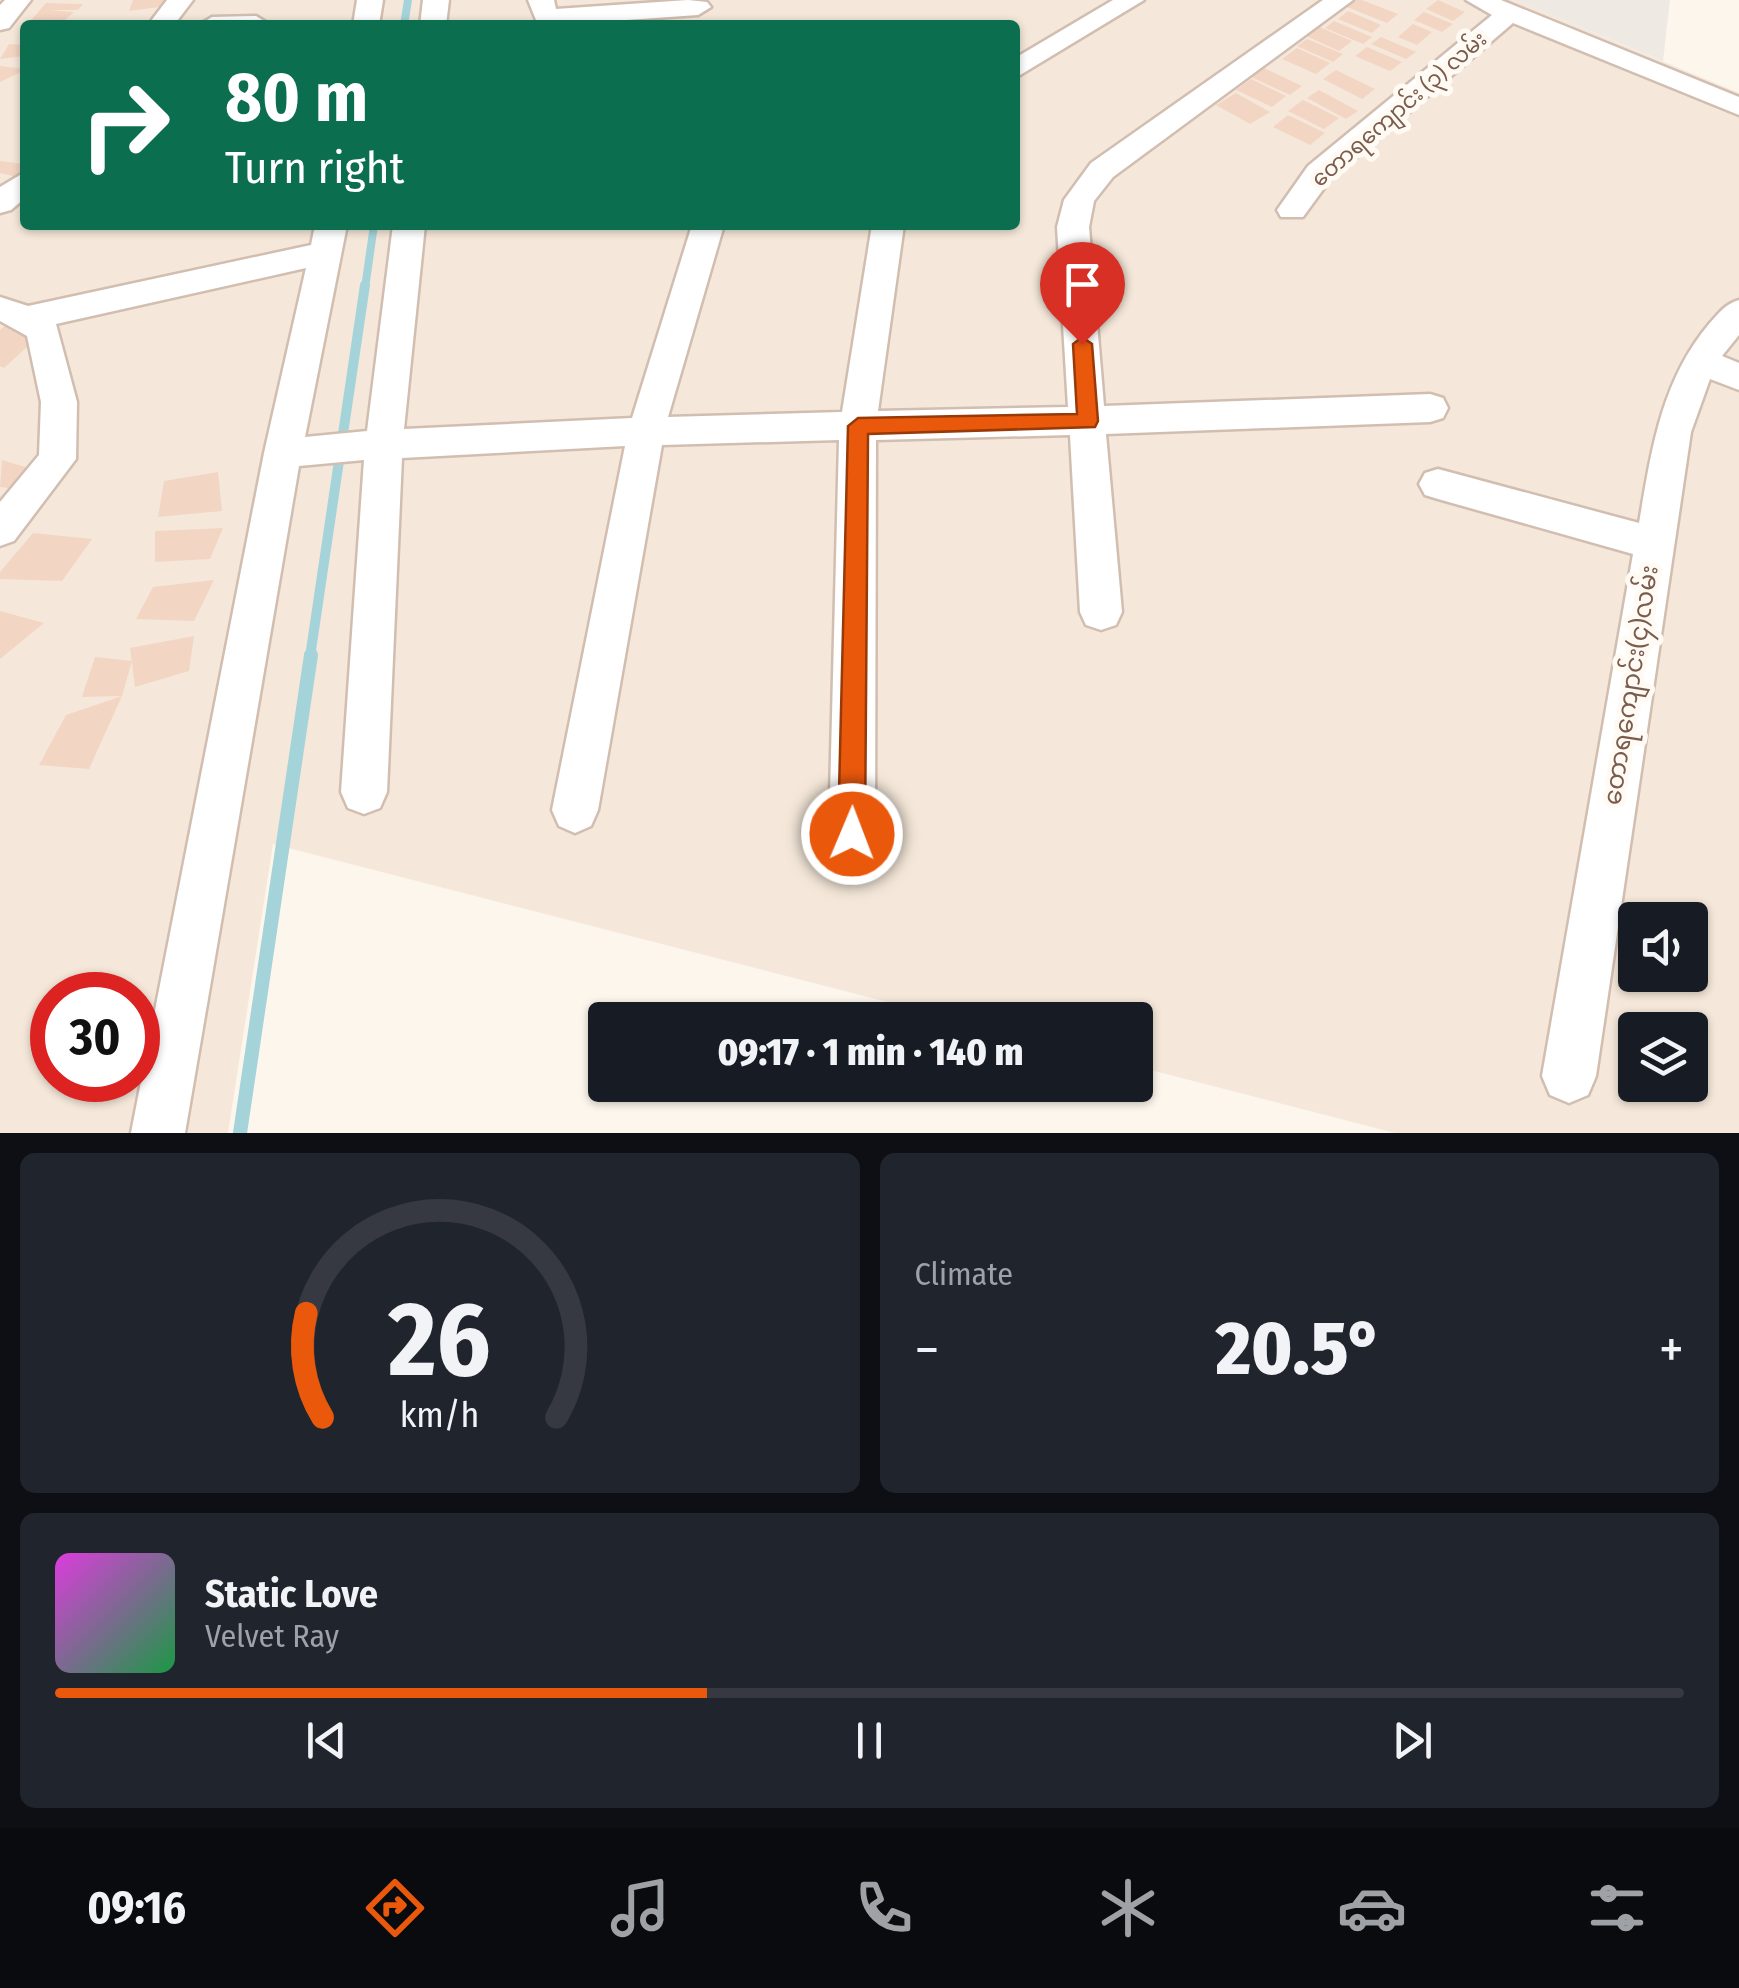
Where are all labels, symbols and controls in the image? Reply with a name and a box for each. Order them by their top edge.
street label: တောရကျောင်း (၃) လမ်း [1304,24,1496,196]
text: 80 m [225,56,368,140]
icon: right [60,60,190,190]
text: Turn right [225,141,404,195]
pin [1040,242,1125,345]
icon: arrive [1055,257,1110,312]
street label: တောရကျောင်း(၄)လမ်း [1594,563,1670,808]
position arrow [800,782,904,886]
map controls [1618,902,1708,1102]
button: sound [1618,902,1708,992]
speed limit sign: 30 [30,972,160,1102]
button: layers [1618,1012,1708,1102]
text: 09:17 · 1 min · 140 m [718,1029,1023,1075]
text: Climate [915,1255,1013,1293]
text: 26 [387,1278,491,1403]
text: 20.5° [1216,1304,1383,1394]
text: − [915,1317,939,1383]
text: + [1659,1317,1684,1383]
text: km/h [400,1394,480,1436]
text: Static Love [205,1571,378,1617]
text: Velvet Ray [205,1617,339,1655]
icon: previous [299,1713,354,1768]
icon: pause [842,1713,897,1768]
icon: next [1385,1713,1440,1768]
icon: directions [360,1873,430,1943]
icon: music [605,1873,675,1943]
icon: phone [849,1873,919,1943]
icon: climate [1093,1873,1163,1943]
icon: car [1337,1873,1407,1943]
icon: filters [1582,1873,1652,1943]
text: 09:16 [87,1881,186,1935]

